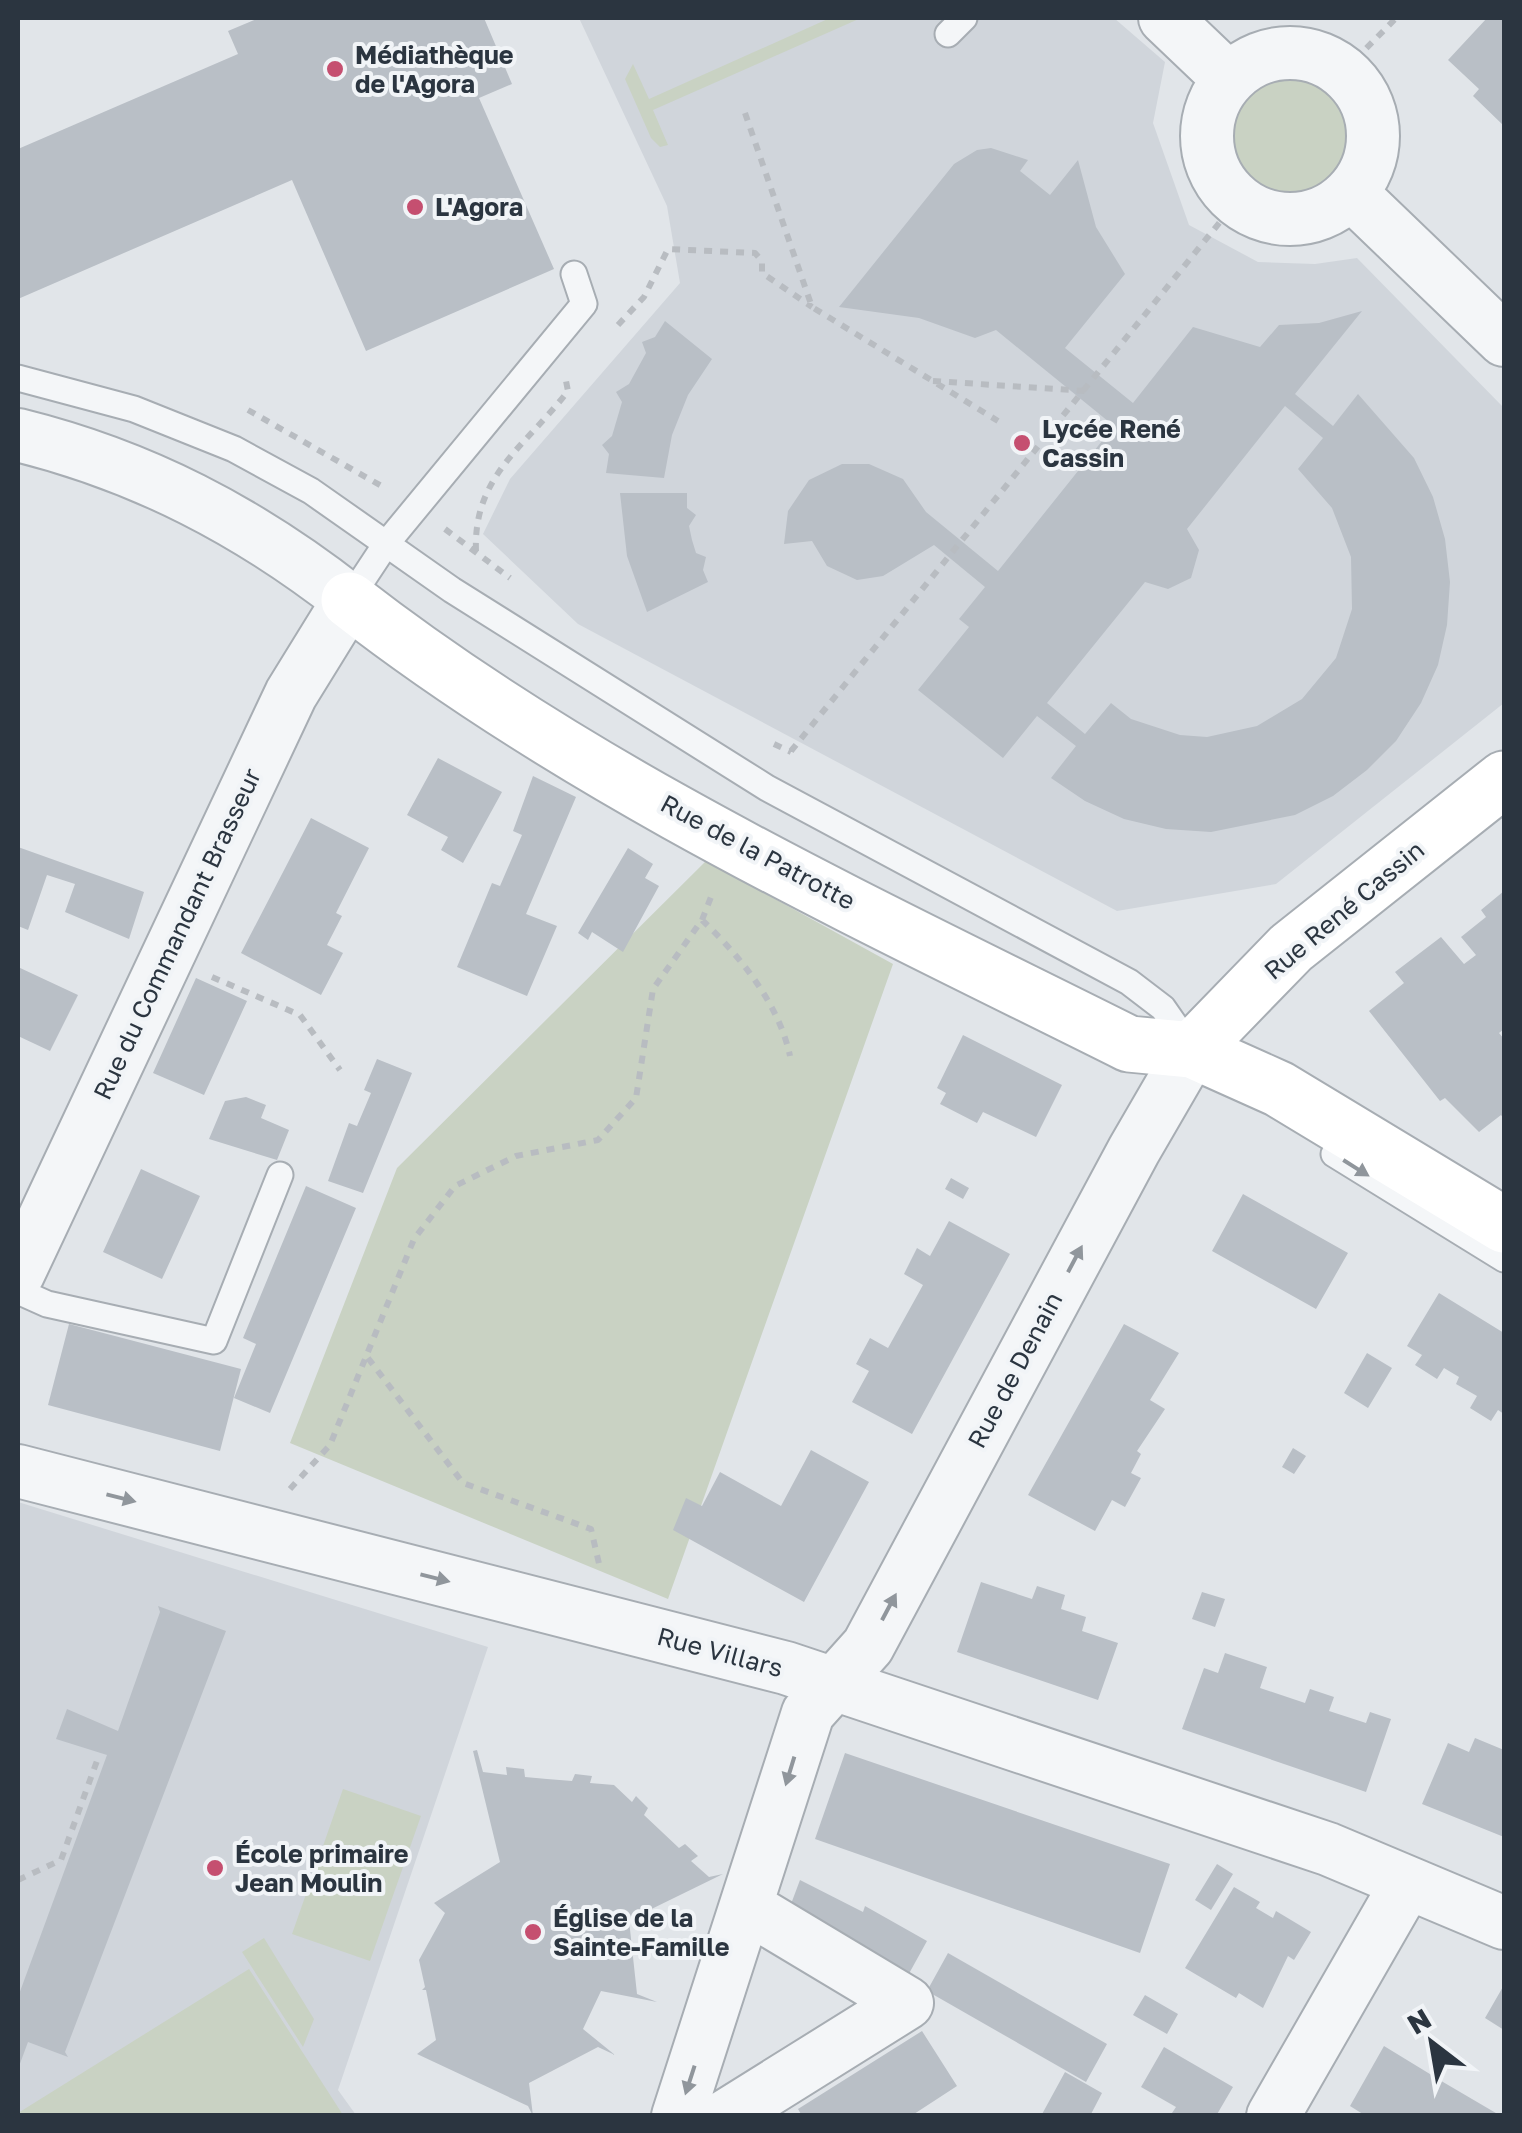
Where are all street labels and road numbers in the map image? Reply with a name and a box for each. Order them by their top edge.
street label: Rue du Commandant Brasseur [86,763,267,1104]
street label: Rue de la Patrotte [656,787,861,916]
street label: Rue René Cassin [1257,834,1430,986]
street label: Rue de Denain [960,1287,1069,1453]
street label: Rue Villars [654,1620,786,1683]

